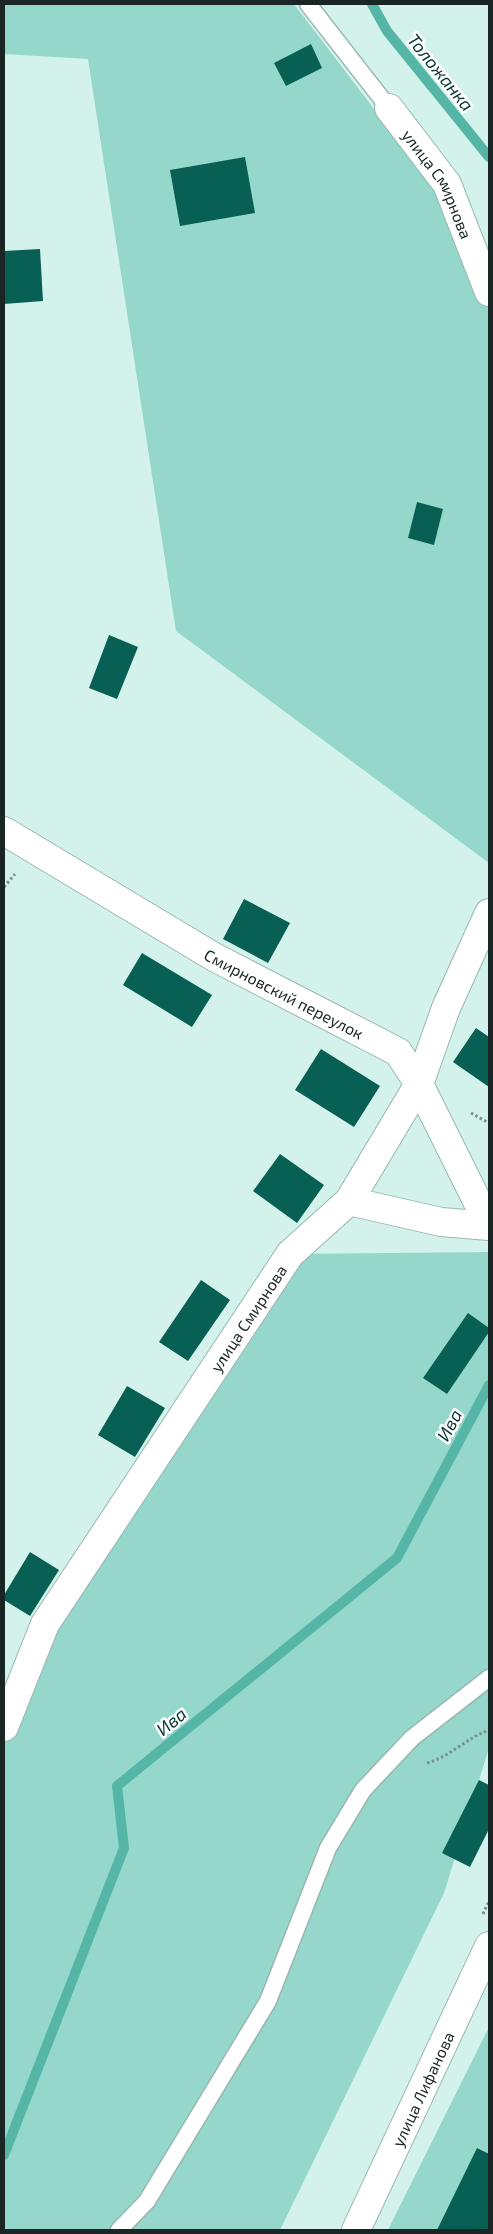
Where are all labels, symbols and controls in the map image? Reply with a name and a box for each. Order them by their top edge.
water label: Толожанка [403,29,479,115]
street label: улица Смирнова [398,125,477,241]
street label: Смирновский переулок [201,944,367,1042]
street label: улица Смирнова [205,1261,290,1376]
water label: Ива [432,1405,466,1445]
water label: Ива [151,1702,191,1740]
street label: улица Лифанова [387,2028,457,2150]

